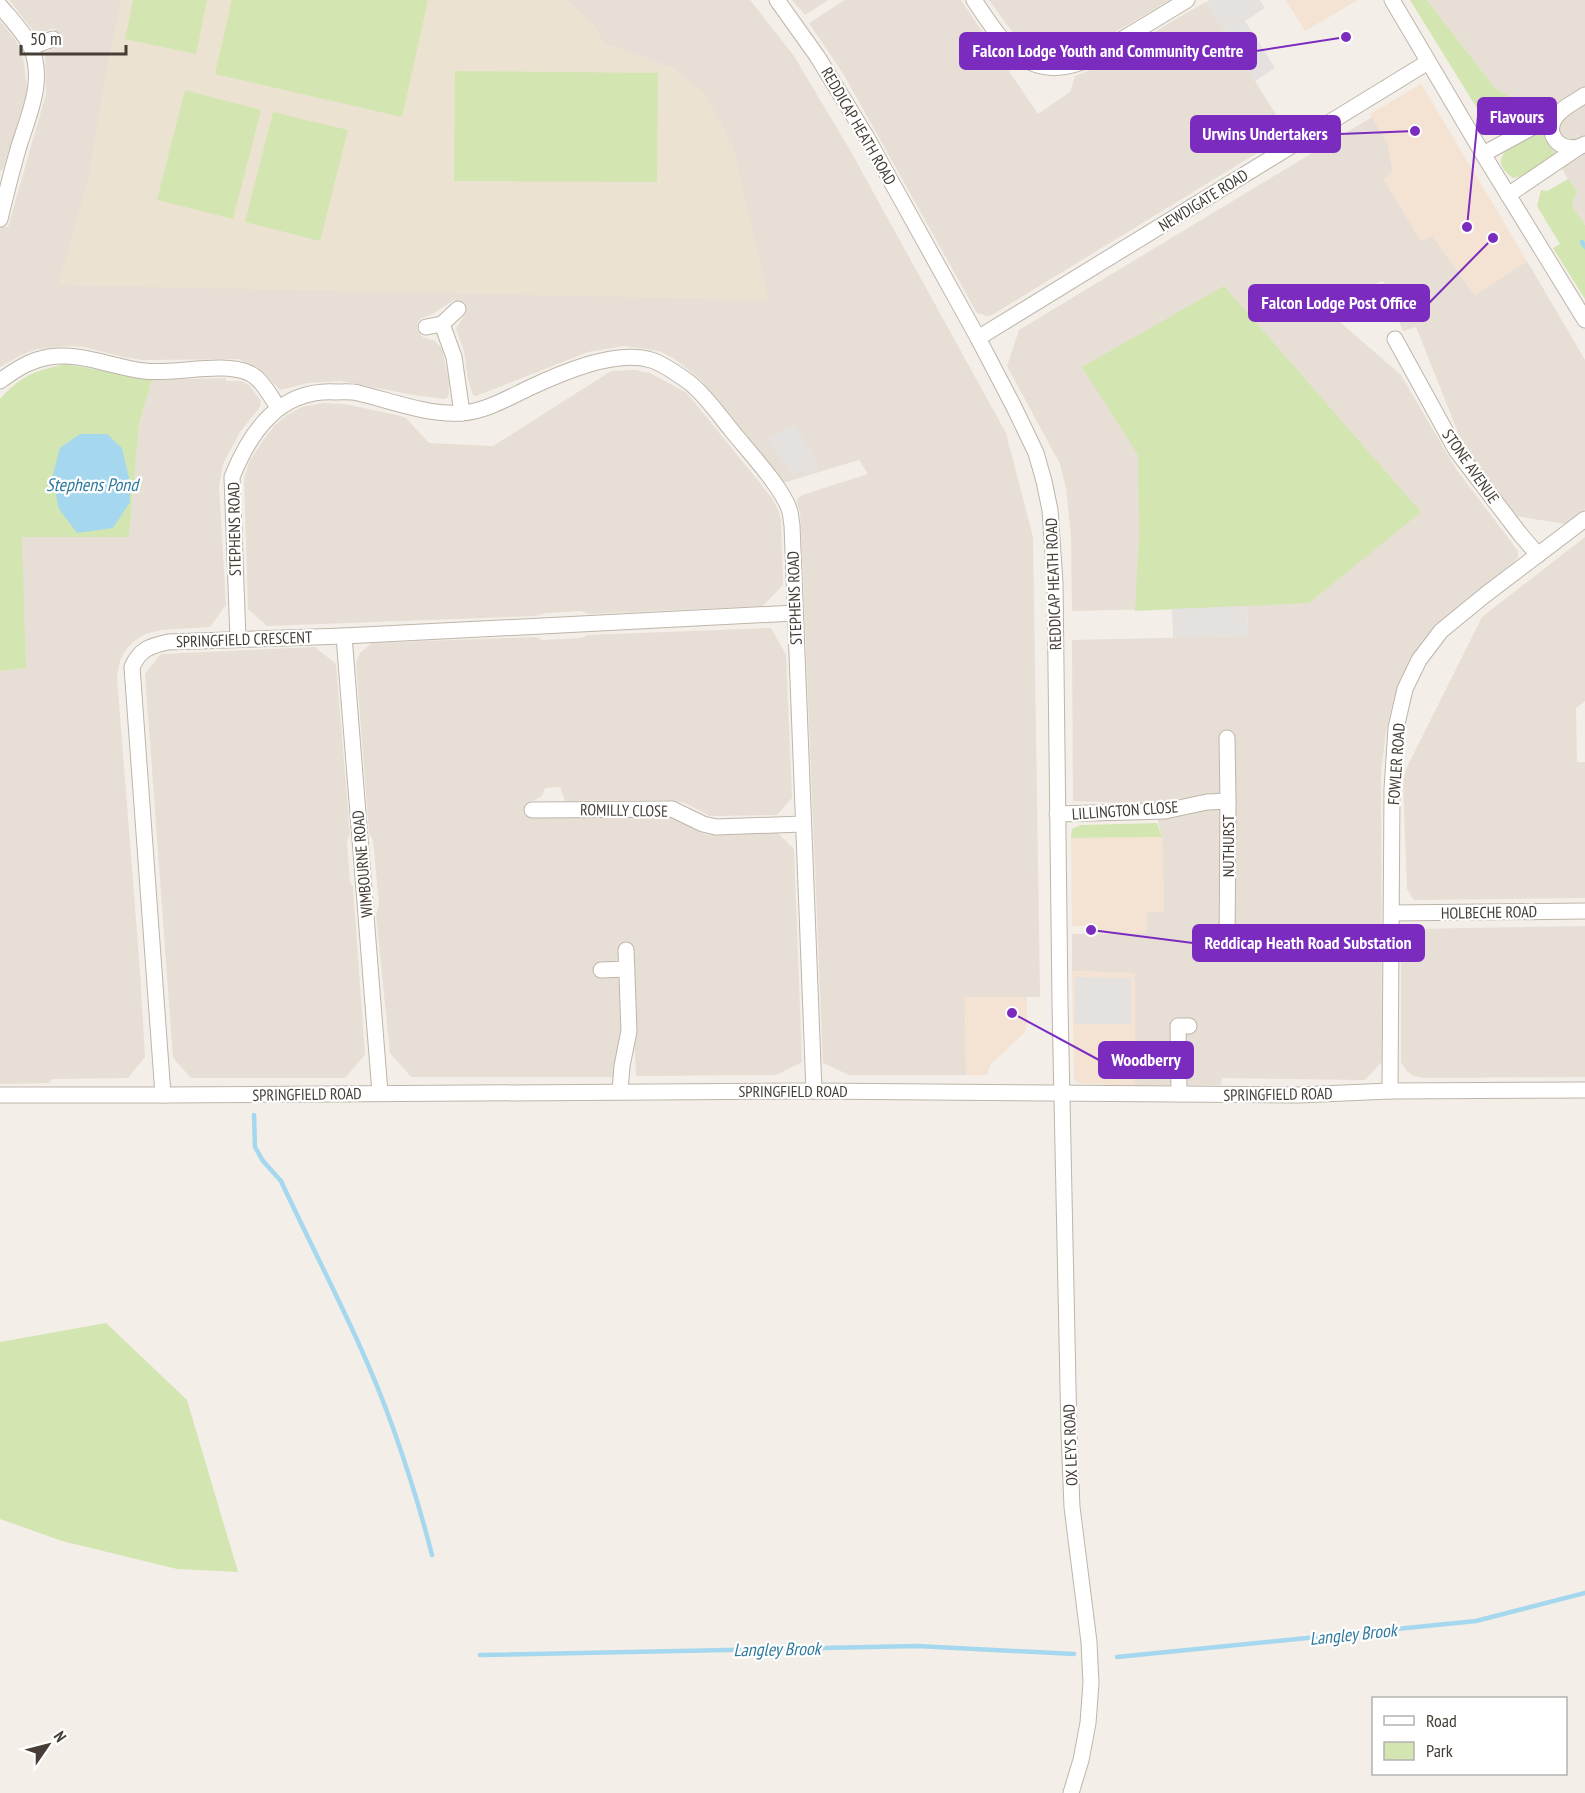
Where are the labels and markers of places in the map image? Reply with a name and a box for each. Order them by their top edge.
callout: Falcon Lodge Youth and Community Centre [960,33,1256,69]
callout: Flavours [1478,98,1556,134]
callout: Urwins Undertakers [1191,116,1340,152]
callout: Falcon Lodge Post Office [1249,285,1429,321]
callout: Reddicap Heath Road Substation [1193,925,1424,961]
callout: Woodberry [1099,1042,1193,1078]

